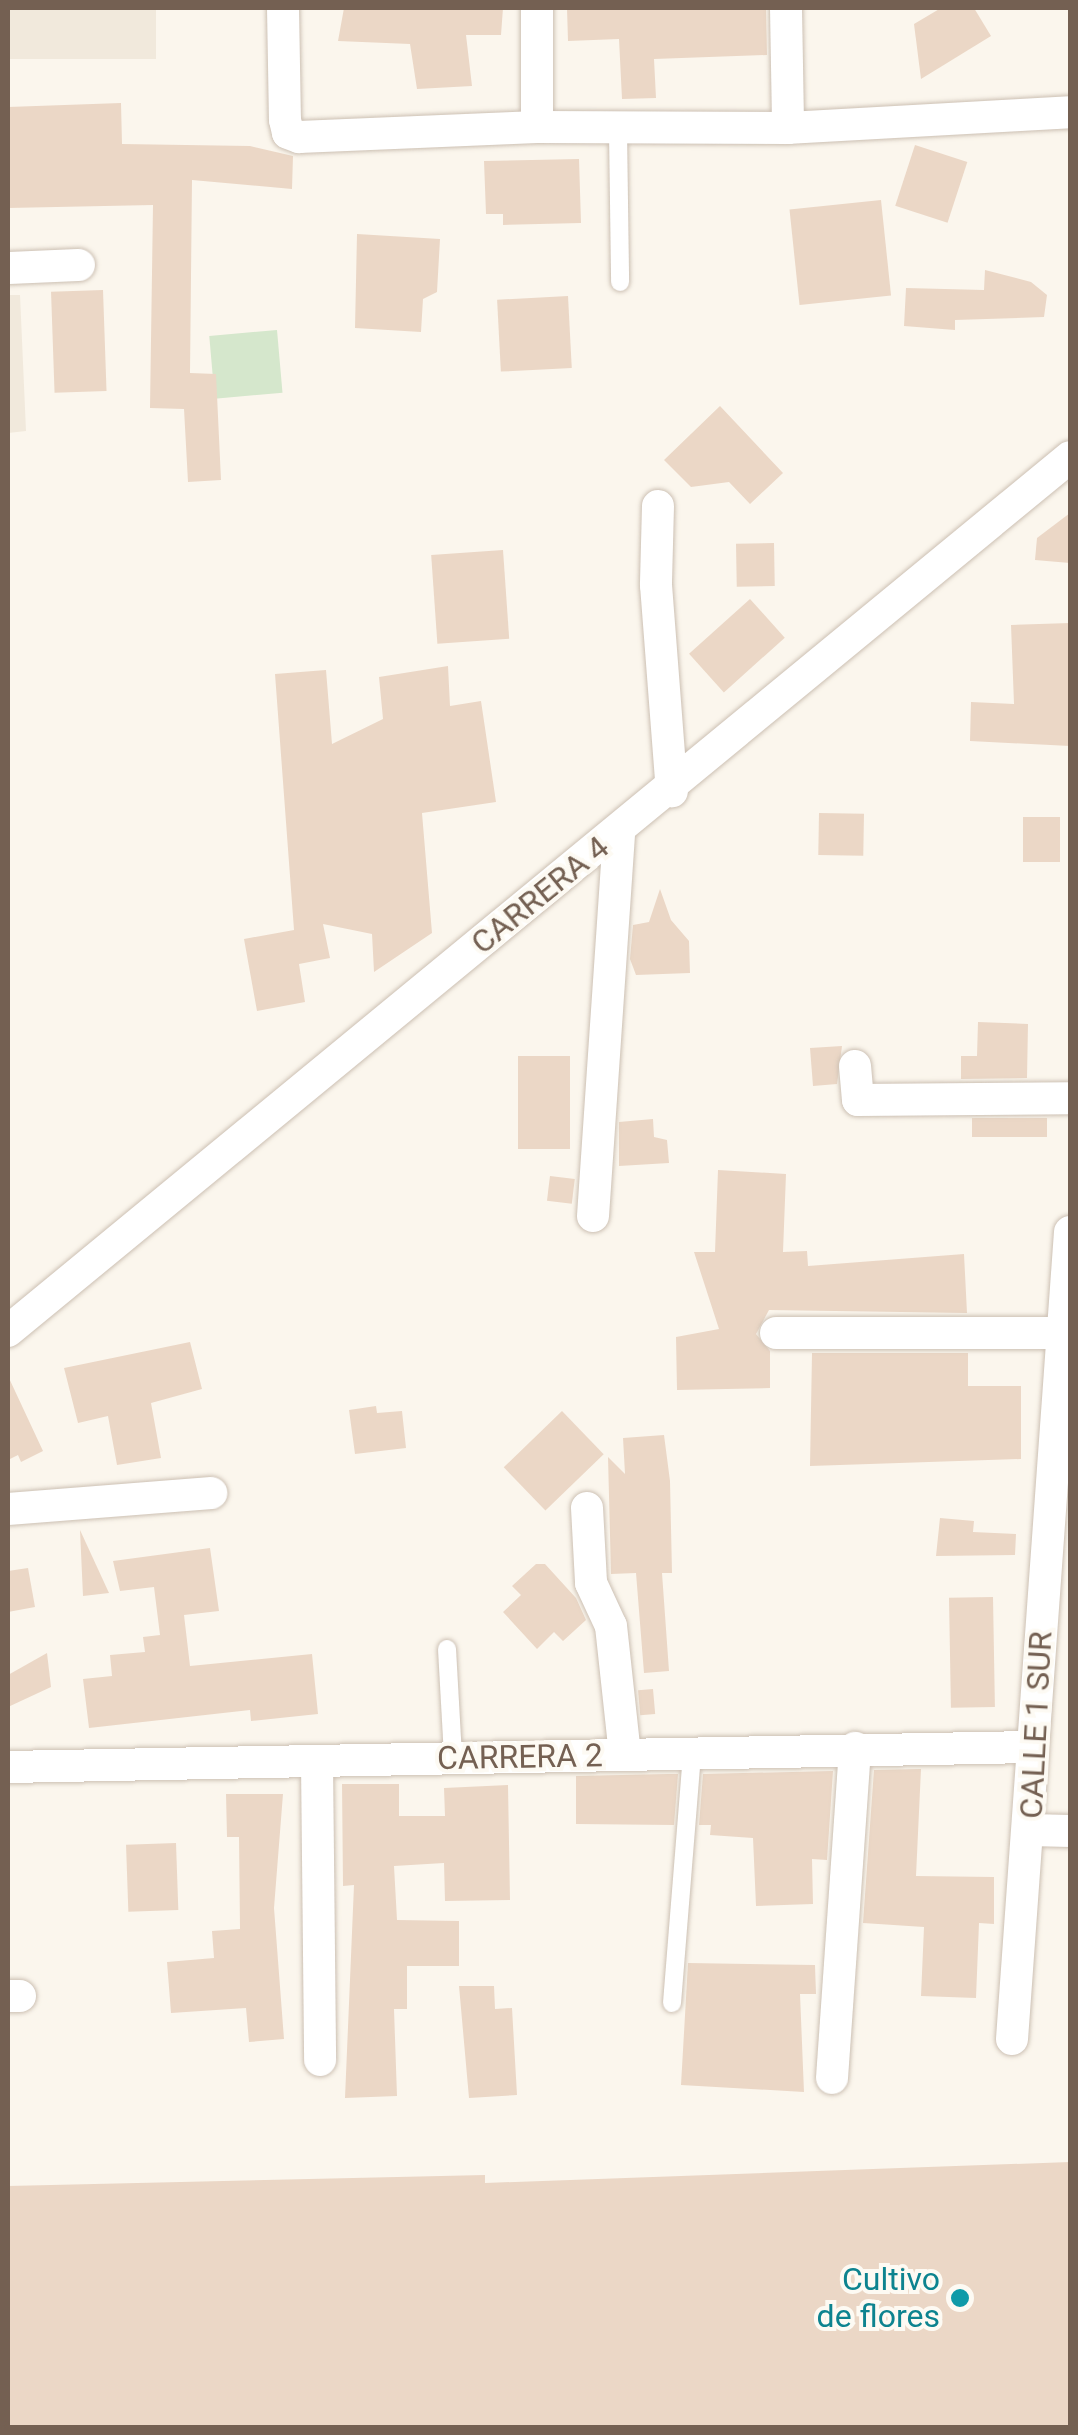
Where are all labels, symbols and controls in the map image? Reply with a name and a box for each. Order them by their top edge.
street label: CARRERA 4 [463,828,617,962]
street label: CALLE 1 SUR [1012,1630,1060,1820]
street label: CARRERA 2 [437,1736,603,1778]
place label: Cultivo de flores [817,2261,940,2336]
marker: Cultivo de flores [949,2287,971,2309]

